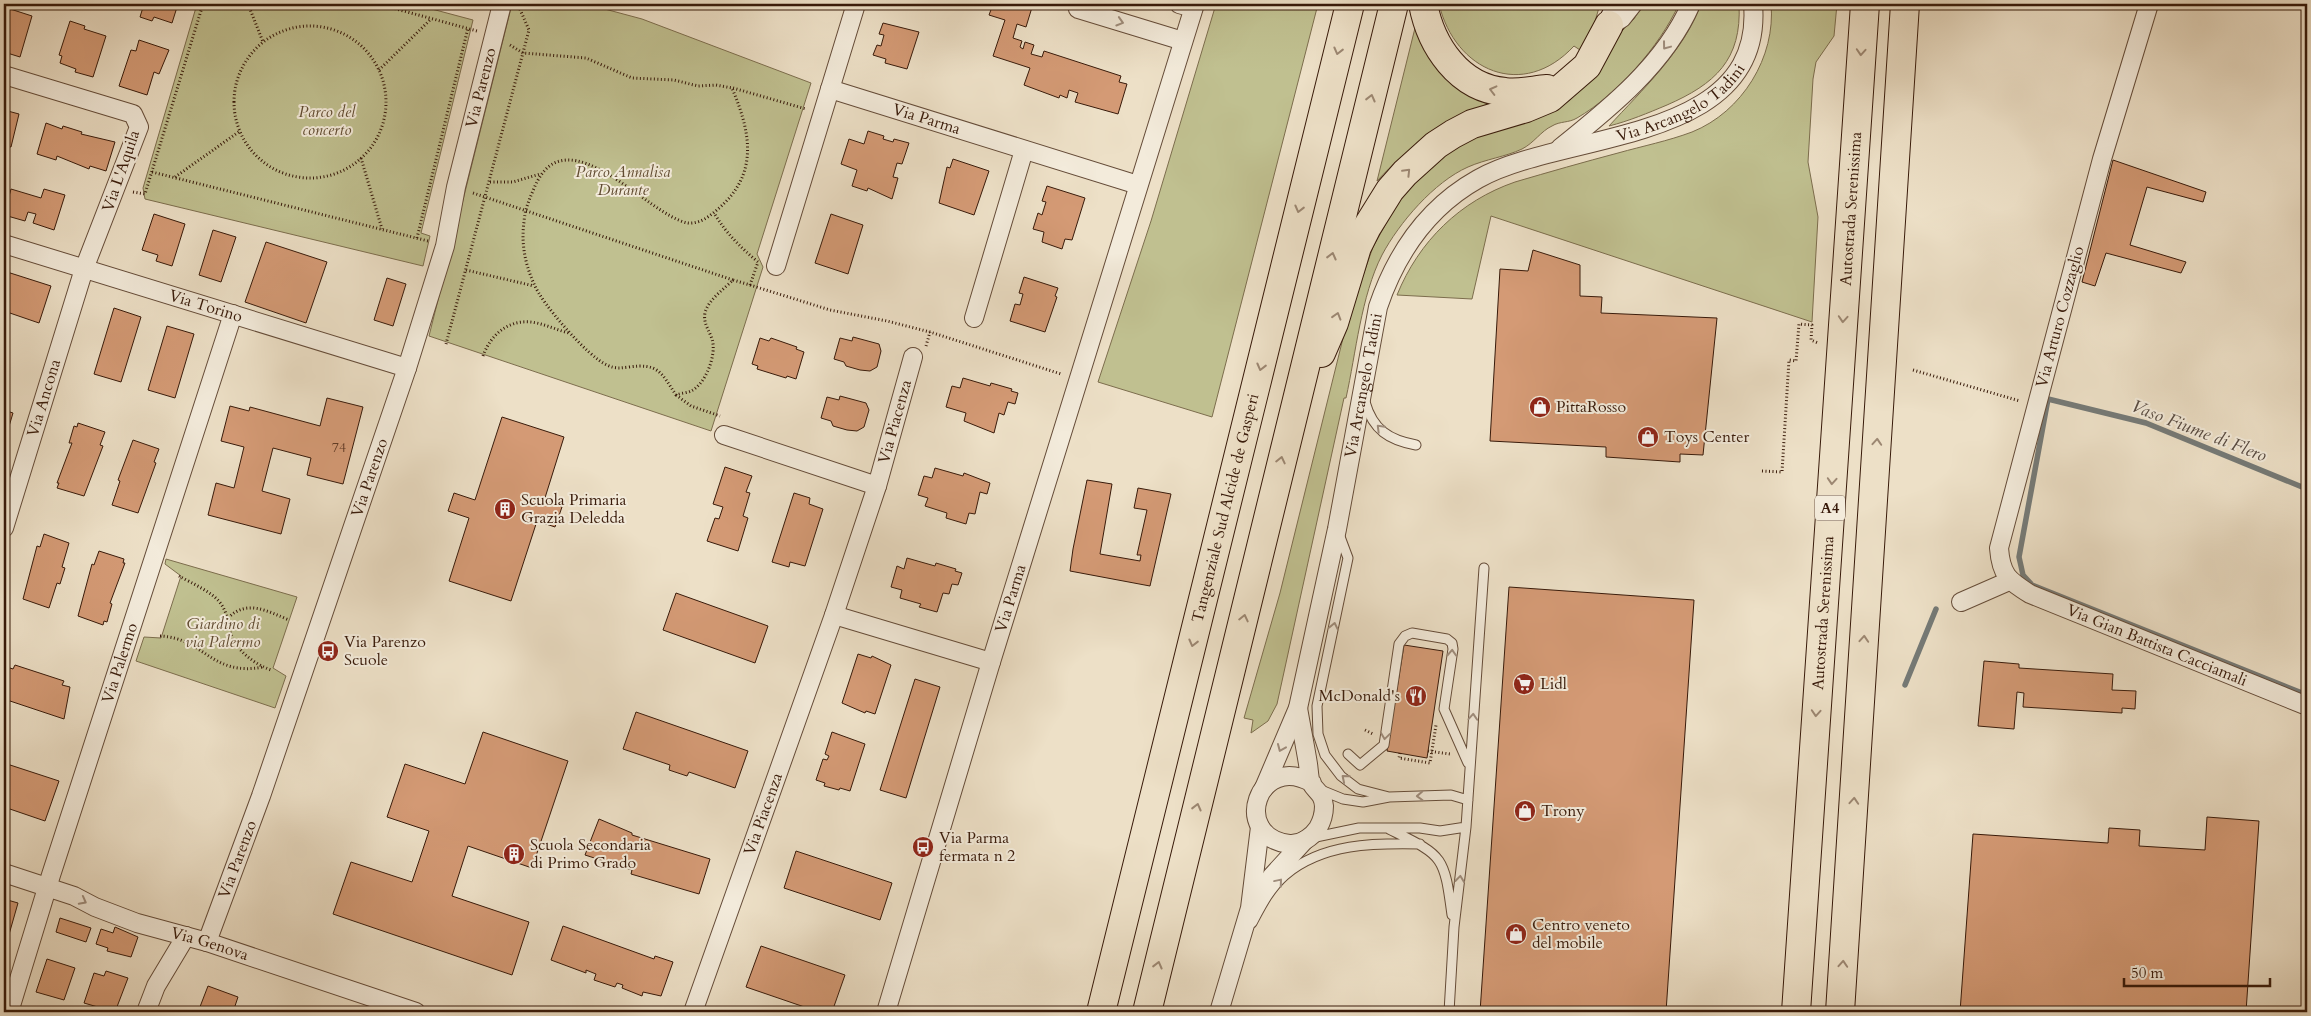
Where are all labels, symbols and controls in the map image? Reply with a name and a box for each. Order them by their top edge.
one-way arrow [1115,16,1124,26]
one-way arrow [1664,40,1672,49]
street label: Via Parenzo [460,45,502,130]
one-way arrow [1333,47,1344,56]
one-way arrow [1856,49,1867,57]
street label: Via Arcangelo Tadini [1614,59,1751,147]
one-way arrow [1490,85,1498,95]
one-way arrow [1365,94,1376,103]
street label: Via Parma [890,98,963,140]
park label: Parco del concerto [299,101,356,141]
street label: Via L'Aquila [97,127,145,215]
street label: Autostrada Serenissima [1835,131,1867,287]
park label: Parco Annalisa Durante [576,161,670,201]
one-way arrow [1401,168,1410,177]
one-way arrow [1295,204,1305,212]
street label: Via Arturo Cozzaglio [2031,244,2090,390]
one-way arrow [1326,253,1336,261]
street label: Via Torino [166,284,246,328]
street label: Via Arcangelo Tadini [1339,311,1388,460]
one-way arrow [1331,312,1341,321]
one-way arrow [1838,316,1849,324]
street label: Via Ancona [22,357,66,439]
one-way arrow [1256,362,1267,371]
street label: Via Piacenza [873,377,917,466]
street label: Tangenziale Sud Alcide de Gasperi [1187,391,1264,625]
water label: Vaso Fiume di Flero [2128,394,2270,468]
shop icon: PittaRosso [1528,395,1552,419]
place label: PittaRosso [1556,396,1626,418]
one-way arrow [1377,425,1386,434]
shop icon: Toys Center [1636,425,1660,449]
place label: Toys Center [1664,426,1749,448]
street label: Via Parenzo [346,435,393,520]
house number: 74 [332,438,346,457]
one-way arrow [1871,438,1882,446]
one-way arrow [1275,455,1286,464]
one-way arrow [1827,478,1838,486]
place label: Scuola Primaria Grazia Deledda [521,489,627,529]
road number: A4 [1815,496,1845,520]
building icon: Scuola Primaria Grazia Deledda [493,497,517,521]
street label: Autostrada Serenissima [1807,535,1840,691]
street label: Via Parma [990,562,1032,635]
street label: Via Gian Battista Cacciamali [2063,599,2251,692]
park label: Giardino di via Palermo [185,613,261,653]
one-way arrow [1238,613,1249,622]
street label: Via Palermo [96,620,143,706]
one-way arrow [1328,622,1338,631]
place label: Via Parenzo Scuole [344,631,426,671]
one-way arrow [1859,635,1870,643]
bus stop icon: Via Parenzo Scuole [316,639,340,663]
one-way arrow [1188,639,1199,648]
one-way arrow [1446,649,1457,657]
supermarket icon: Lidl [1512,672,1536,696]
place label: Lidl [1540,673,1567,695]
restaurant icon: McDonald's [1404,684,1428,708]
place label: McDonald's [1318,685,1400,707]
one-way arrow [1811,710,1822,718]
one-way arrow [1467,713,1478,721]
one-way arrow [1380,732,1391,740]
one-way arrow [1276,743,1287,752]
street label: Via Piacenza [739,770,788,858]
one-way arrow [1342,776,1351,784]
one-way arrow [1415,791,1423,802]
one-way arrow [1848,797,1859,805]
shop icon: Trony [1513,799,1537,823]
place label: Trony [1541,800,1585,822]
one-way arrow [1191,803,1202,812]
street label: Via Parenzo [213,817,262,902]
place label: Via Parma fermata n 2 [939,827,1015,867]
place label: Scuola Secondaria di Primo Grado [530,834,651,874]
bus stop icon: Via Parma fermata n 2 [911,835,935,859]
building icon: Scuola Secondaria di Primo Grado [502,842,526,866]
one-way arrow [1454,875,1465,883]
one-way arrow [1273,879,1282,888]
one-way arrow [77,895,86,905]
place label: Centro veneto del mobile [1532,914,1630,954]
street label: Via Genova [168,922,252,966]
shop icon: Centro veneto del mobile [1504,922,1528,946]
scale bar [2124,956,2270,988]
one-way arrow [1838,959,1849,967]
one-way arrow [1152,960,1163,969]
text: 50 m [2131,963,2163,983]

